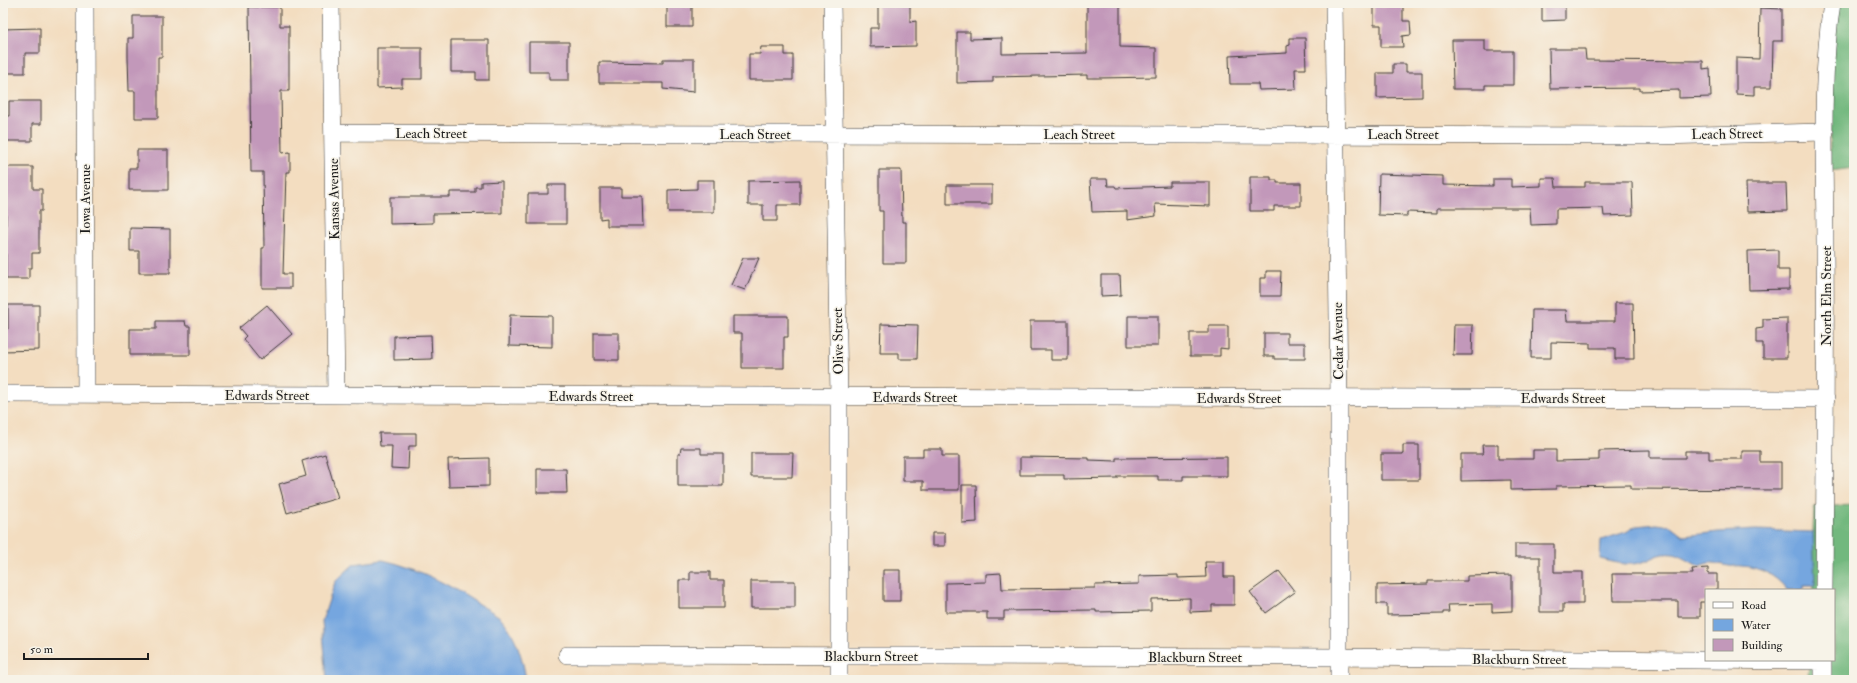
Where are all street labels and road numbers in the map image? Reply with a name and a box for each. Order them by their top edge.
street label: Leach Street [395,125,467,142]
street label: Leach Street [1691,125,1763,143]
street label: Leach Street [719,126,791,143]
street label: Leach Street [1043,126,1115,143]
street label: Leach Street [1367,126,1439,143]
street label: Kansas Avenue [325,158,343,240]
street label: Iowa Avenue [77,164,94,234]
street label: North Elm Street [1818,245,1835,346]
street label: Cedar Avenue [1329,302,1347,380]
street label: Olive Street [829,307,847,375]
street label: Edwards Street [225,387,310,404]
street label: Edwards Street [549,388,634,405]
street label: Edwards Street [873,389,958,406]
street label: Edwards Street [1197,390,1282,407]
street label: Edwards Street [1521,390,1606,407]
street label: Blackburn Street [824,648,918,665]
street label: Blackburn Street [1148,649,1242,666]
street label: Blackburn Street [1472,651,1566,668]

